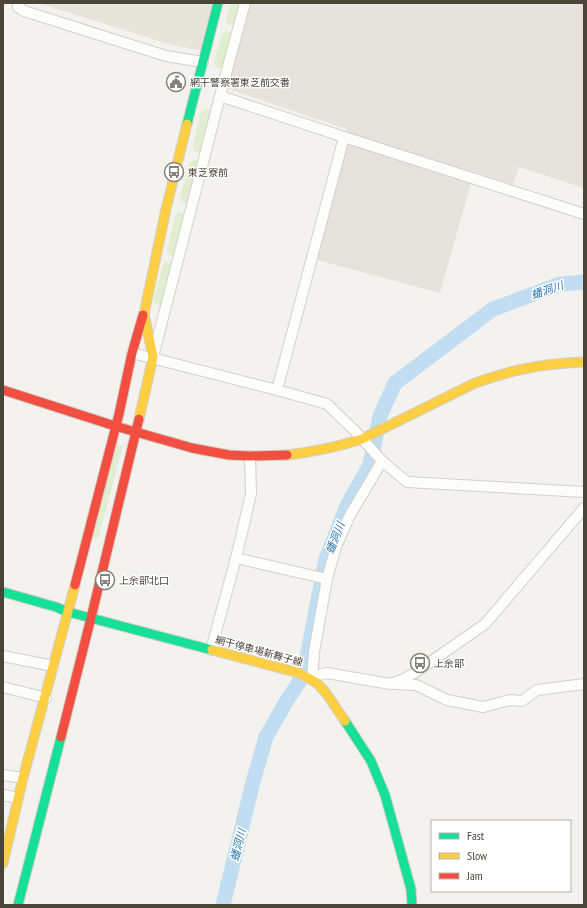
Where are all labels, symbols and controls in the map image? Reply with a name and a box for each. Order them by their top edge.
public building icon: 網干警察署東芝前交番 [165,71,187,93]
place label: 網干警察署東芝前交番 [190,76,290,89]
bus stop icon: 東芝寮前 [163,161,185,183]
place label: 東芝寮前 [188,166,228,179]
water label: 蟠洞川 [529,278,566,302]
water label: 蟠洞川 [323,519,348,556]
bus stop icon: 上余部北口 [94,569,116,591]
place label: 上余部北口 [119,574,169,587]
street label: 網干停車場新舞子線 [214,633,304,669]
bus stop icon: 上余部 [409,652,431,674]
place label: 上余部 [434,657,464,670]
legend [431,820,571,892]
water label: 蟠洞川 [227,826,249,863]
text: Fast [467,828,485,843]
text: Slow [467,848,488,863]
text: Jam [466,868,483,883]

